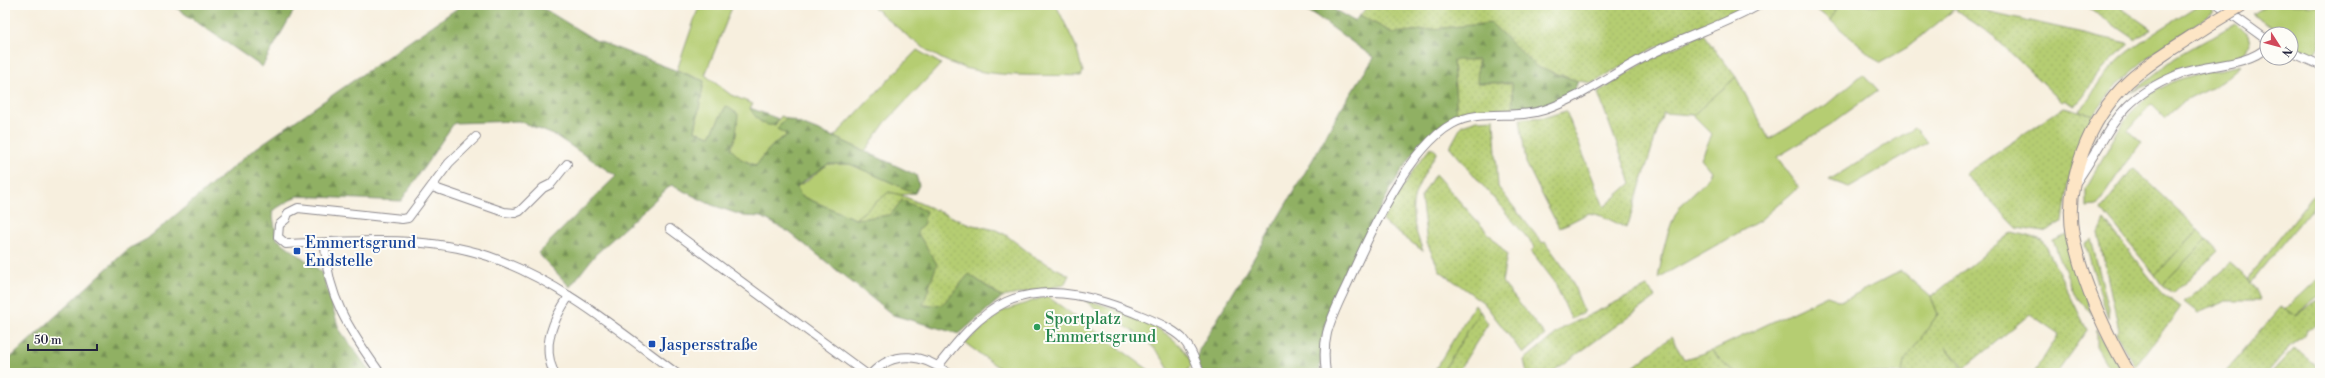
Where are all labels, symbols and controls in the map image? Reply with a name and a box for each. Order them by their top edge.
north arrow [2259,26,2299,66]
text: N [2278,44,2295,59]
place label: Emmertsgrund Endstelle [305,233,416,271]
marker: Emmertsgrund Endstelle [292,246,302,256]
place label: Sportplatz Emmertsgrund [1045,309,1156,347]
marker: Sportplatz Emmertsgrund [1032,322,1042,332]
scale bar [28,326,97,352]
text: 50 m [34,333,62,348]
place label: Jaspersstraße [659,335,758,355]
marker: Jaspersstraße [647,339,657,349]

